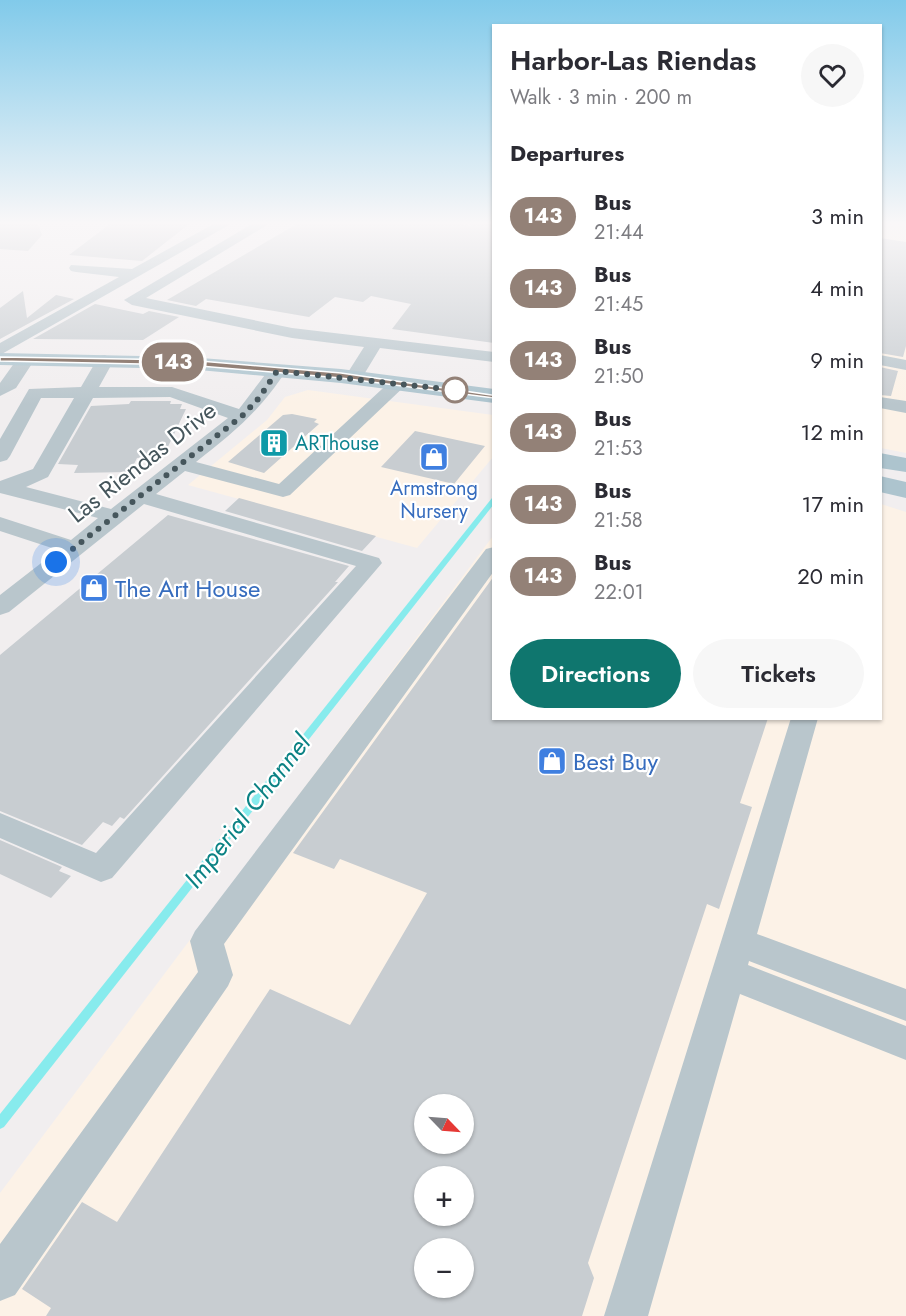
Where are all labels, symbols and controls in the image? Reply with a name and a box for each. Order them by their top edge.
text: Harbor-Las Riendas [510,40,756,81]
button: heart [801,44,864,107]
text: Walk · 3 min · 200 m [510,83,692,112]
text: Departures [510,137,624,169]
text: Bus [594,186,631,218]
text: 3 min [811,200,864,232]
text: 143 [524,201,562,231]
text: 21:44 [594,218,644,247]
text: Bus [594,258,631,290]
text: 4 min [810,272,864,304]
text: 143 [524,273,562,303]
text: 21:45 [594,290,643,319]
text: Bus [594,330,631,362]
line badge: 143 [138,342,207,382]
text: 9 min [810,344,864,376]
text: 143 [524,345,562,375]
text: 143 [154,347,192,377]
text: 21:50 [594,362,644,391]
unlabelled marker [442,377,468,403]
street label: Las Riendas Drive [61,393,223,531]
text: Bus [594,402,631,434]
text: 12 min [801,416,864,448]
text: 143 [524,417,562,447]
building icon: ARThouse [258,427,290,459]
place label: ARThouse [295,429,379,458]
text: 21:53 [594,434,643,463]
shop icon: Armstrong Nursery [418,441,450,473]
place label: Armstrong Nursery [390,474,478,526]
text: Bus [594,474,631,506]
text: 17 min [802,488,864,520]
text: 143 [524,489,562,519]
text: 21:58 [594,506,643,535]
text: Bus [594,546,631,578]
your location [41,547,71,577]
text: 20 min [797,560,864,592]
text: 143 [524,561,562,591]
place label: The Art House [115,571,260,606]
shop icon: The Art House [78,572,110,604]
text: 22:01 [594,578,644,607]
button: Directions [510,639,681,708]
button: Tickets [693,639,864,708]
water label: Imperial Channel [175,725,320,896]
place label: Best Buy [573,744,658,779]
shop icon: Best Buy [536,745,568,777]
north arrow [414,1094,474,1154]
map controls [414,1094,474,1298]
button: + [414,1166,474,1226]
button: − [414,1238,474,1298]

